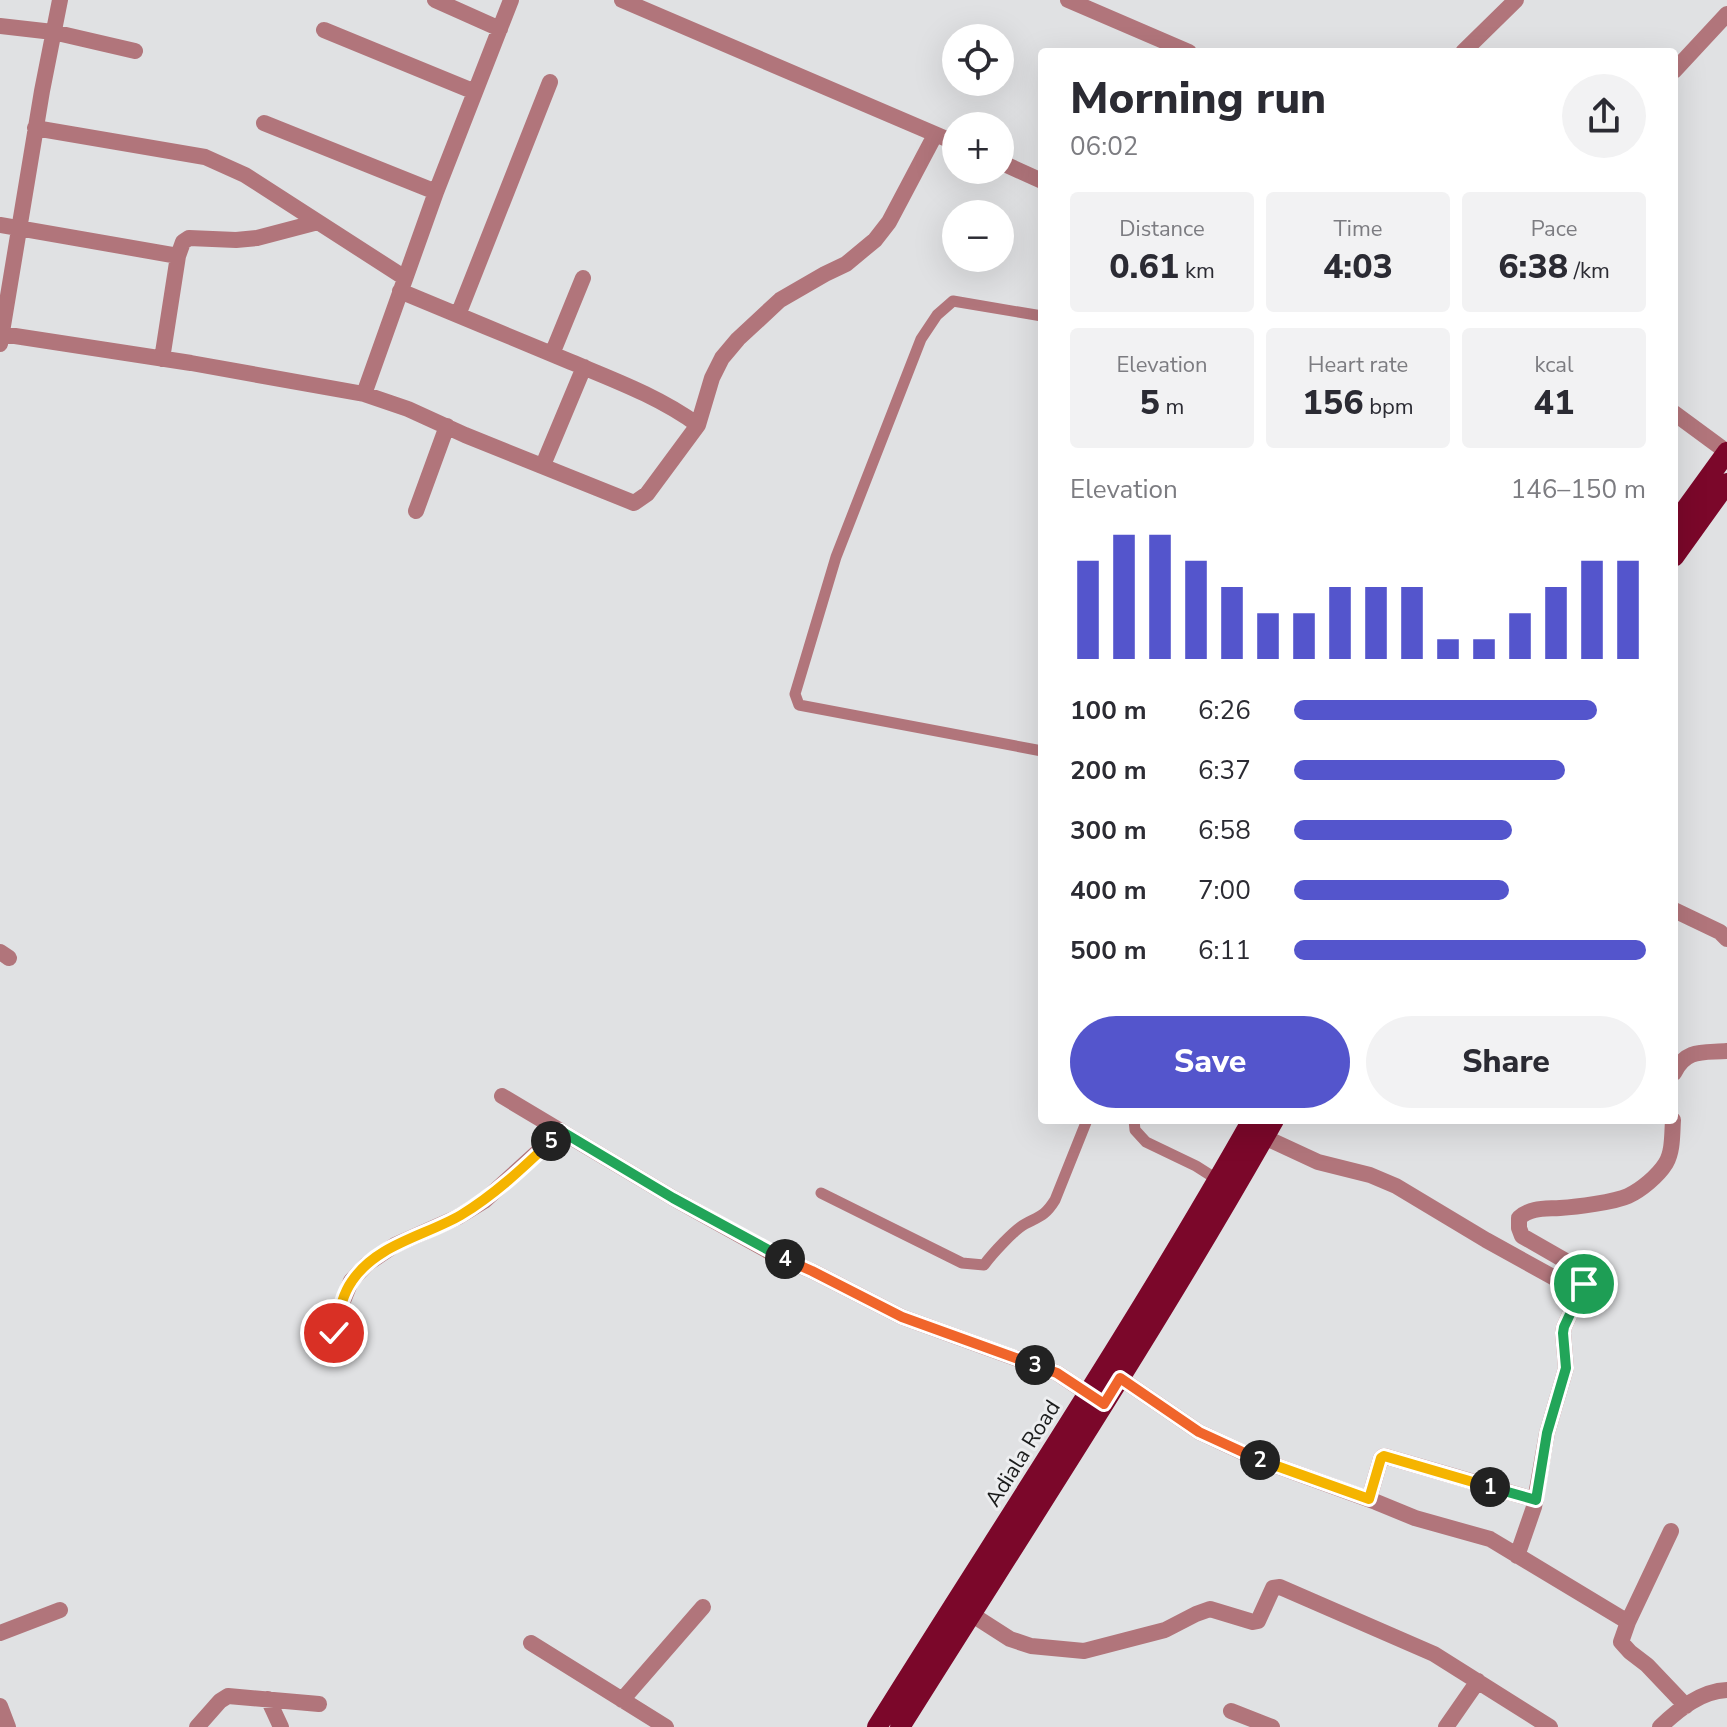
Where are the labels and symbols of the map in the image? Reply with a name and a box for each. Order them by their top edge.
pin: 5 [531,1121,571,1161]
pin: 4 [765,1239,805,1279]
pin [1550,1250,1618,1318]
pin [300,1299,368,1367]
pin: 3 [1015,1345,1055,1385]
street label: Adiala Road [978,1394,1068,1513]
pin: 2 [1240,1440,1280,1480]
pin: 1 [1470,1467,1510,1507]

